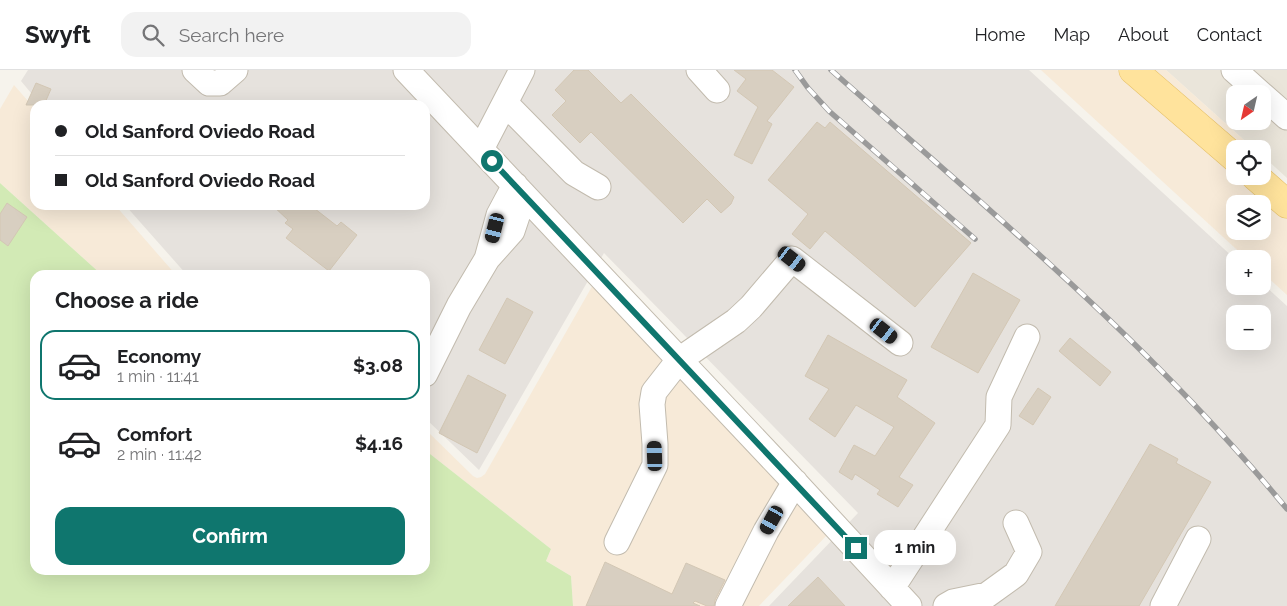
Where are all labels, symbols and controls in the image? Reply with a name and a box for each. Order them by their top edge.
search box [121,12,471,57]
text: Swyft [25,20,91,49]
icon: search [139,21,167,49]
text: Search here [179,24,284,46]
text: Home [974,24,1025,45]
text: Map [1053,24,1090,45]
text: About [1118,24,1169,45]
text: Contact [1197,24,1262,45]
north arrow [1226,85,1271,130]
map controls [1226,85,1271,350]
text: Old Sanford Oviedo Road [85,120,315,142]
button: locate [1226,140,1271,185]
route start [481,150,503,172]
text: Old Sanford Oviedo Road [85,169,315,191]
button: layers [1226,195,1271,240]
car [484,212,505,244]
car [775,244,808,274]
button: + [1226,250,1271,295]
text: Choose a ride [55,287,199,313]
button: − [1226,305,1271,350]
car [867,316,900,346]
icon: car [57,343,102,388]
text: Economy [117,345,201,367]
text: $3.08 [353,354,403,376]
text: 1 min · 11:41 [117,367,199,386]
icon: car [57,421,102,466]
text: Comfort [117,423,192,445]
text: $4.16 [355,432,403,454]
car [646,441,663,471]
text: 2 min · 11:42 [117,445,202,464]
car [758,503,785,537]
button: Confirm [55,507,405,565]
callout: 1 min [874,530,956,566]
route end [845,537,867,559]
text: 1 min [895,538,935,557]

